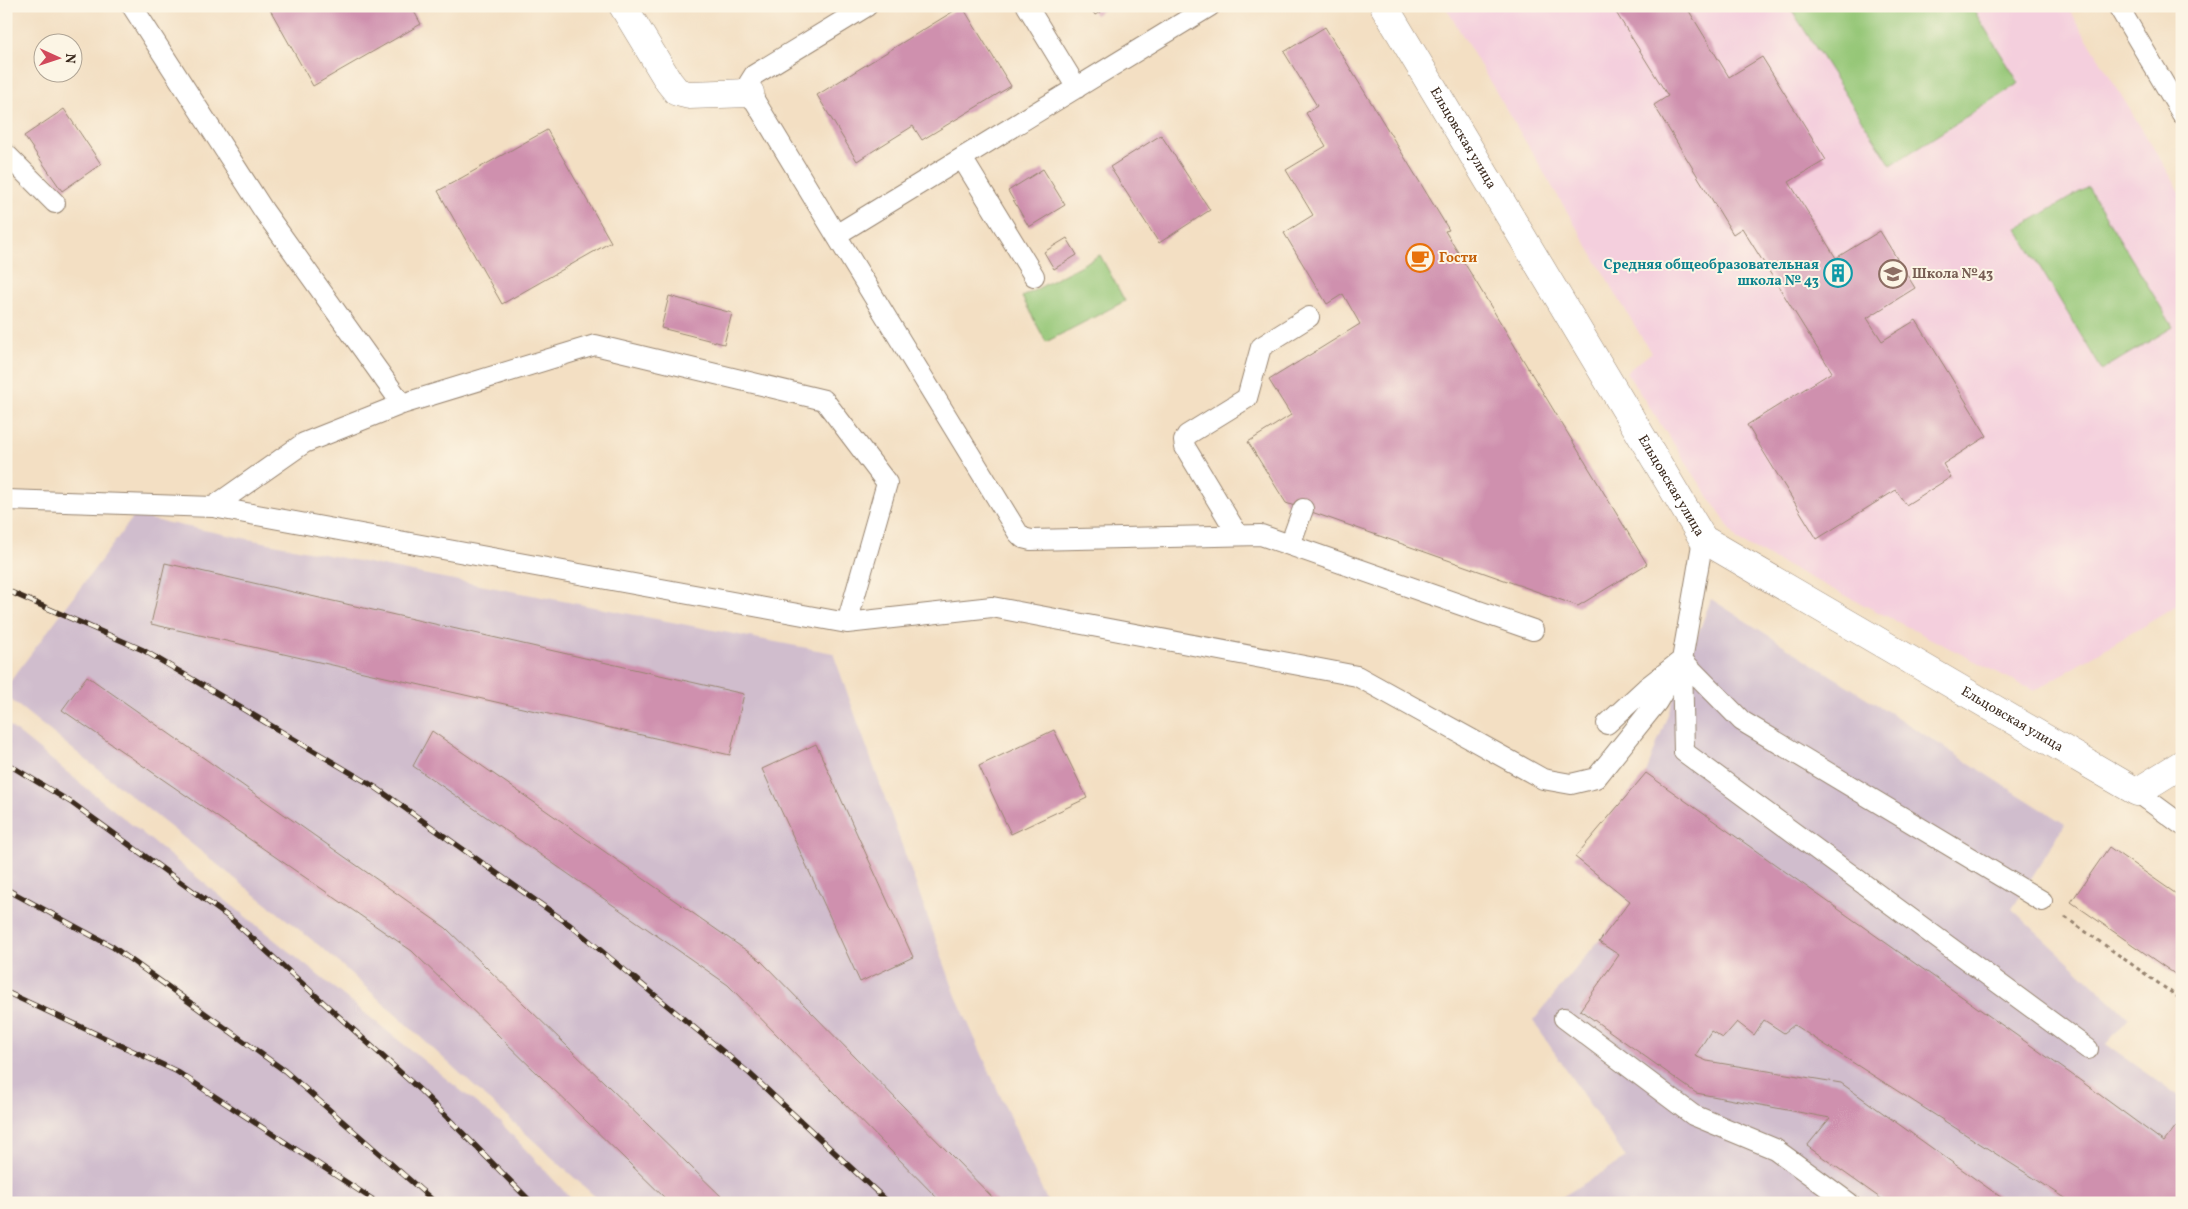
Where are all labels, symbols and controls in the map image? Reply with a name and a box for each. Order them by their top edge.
north arrow [32,32,82,82]
text: N [60,53,79,64]
street label: Ельцовская улица [1425,84,1501,193]
cafe icon: Гости [1405,243,1435,273]
place label: Гости [1439,249,1477,268]
place label: Средняя общеобразовательная школа № 43 [1604,256,1819,291]
building icon: Средняя общеобразовательная школа № 43 [1823,258,1853,288]
school or university icon: Школа №43 [1878,259,1908,289]
place label: Школа №43 [1912,265,1993,284]
street label: Ельцовская улица [1633,431,1709,540]
street label: Ельцовская улица [1957,682,2067,757]

